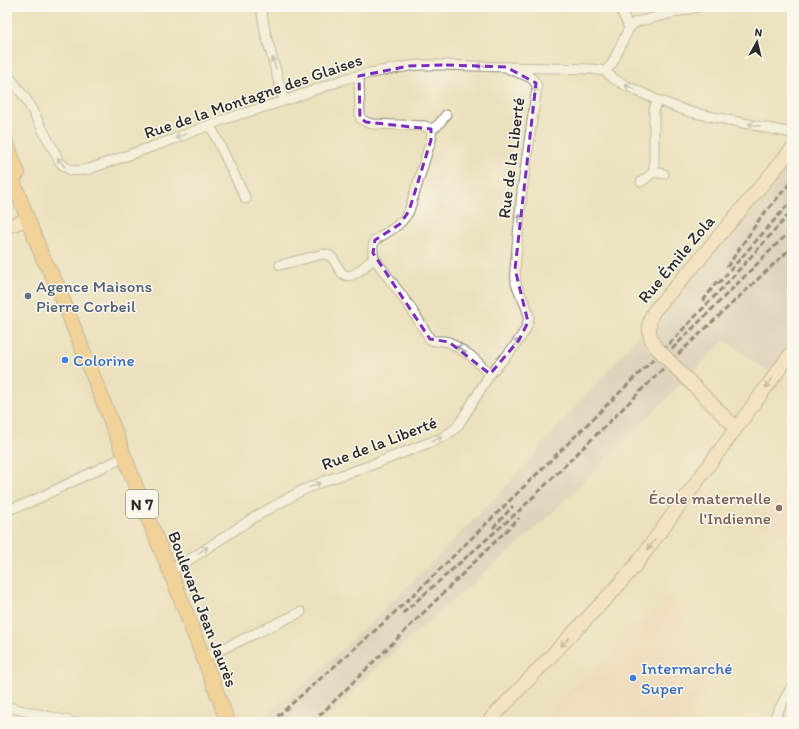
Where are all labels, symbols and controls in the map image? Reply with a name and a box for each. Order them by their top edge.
north arrow [737,22,777,62]
text: N [754,26,763,40]
street label: Rue de la Montagne des Glaises [141,49,365,143]
one-way arrow [269,57,277,70]
one-way arrow [476,63,489,70]
one-way arrow [624,83,636,90]
one-way arrow [532,85,539,98]
street label: Rue de la Liberté [494,96,528,220]
one-way arrow [748,120,761,128]
one-way arrow [176,133,188,141]
one-way arrow [57,157,65,168]
street label: Rue Émile Zola [634,211,719,307]
one-way arrow [515,214,523,227]
place label: Agence Maisons Pierre Corbeil [36,276,152,316]
marker: Agence Maisons Pierre Corbeil [23,291,33,301]
one-way arrow [511,339,520,350]
one-way arrow [456,345,467,353]
place label: Colorine [73,350,135,370]
marker: Colorine [60,355,70,365]
one-way arrow [765,378,773,389]
street label: Rue de la Liberté [319,412,439,474]
one-way arrow [431,435,443,442]
one-way arrow [309,480,321,488]
place label: École maternelle l'Indienne [649,488,771,528]
road number: N 7 [126,490,158,518]
marker: École maternelle l'Indienne [774,503,784,513]
street label: Boulevard Jean Jaurès [164,528,242,690]
one-way arrow [647,539,655,550]
one-way arrow [197,546,208,554]
one-way arrow [560,637,570,647]
place label: Intermarché Super [641,658,732,698]
marker: Intermarché Super [628,673,638,683]

